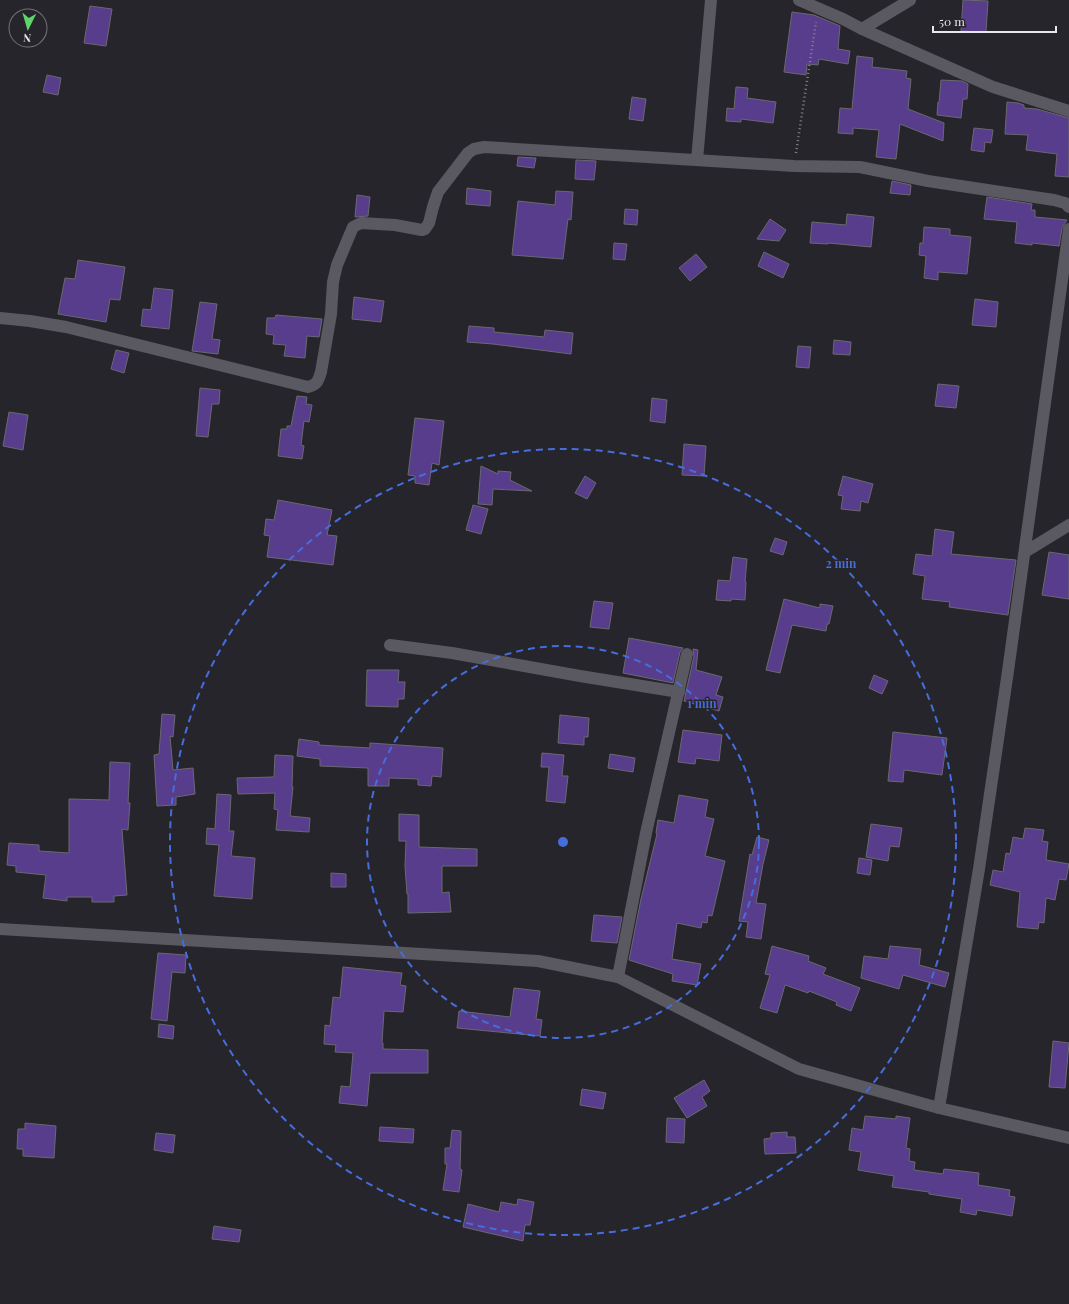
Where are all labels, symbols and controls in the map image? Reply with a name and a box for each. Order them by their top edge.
north arrow [8,8,48,48]
scale bar [933,8,1056,34]
text: 50 m [939,13,965,29]
text: N [22,31,32,46]
text: 2 min [826,555,857,571]
text: 1 min [687,695,717,711]
centre of rings [556,835,570,849]

